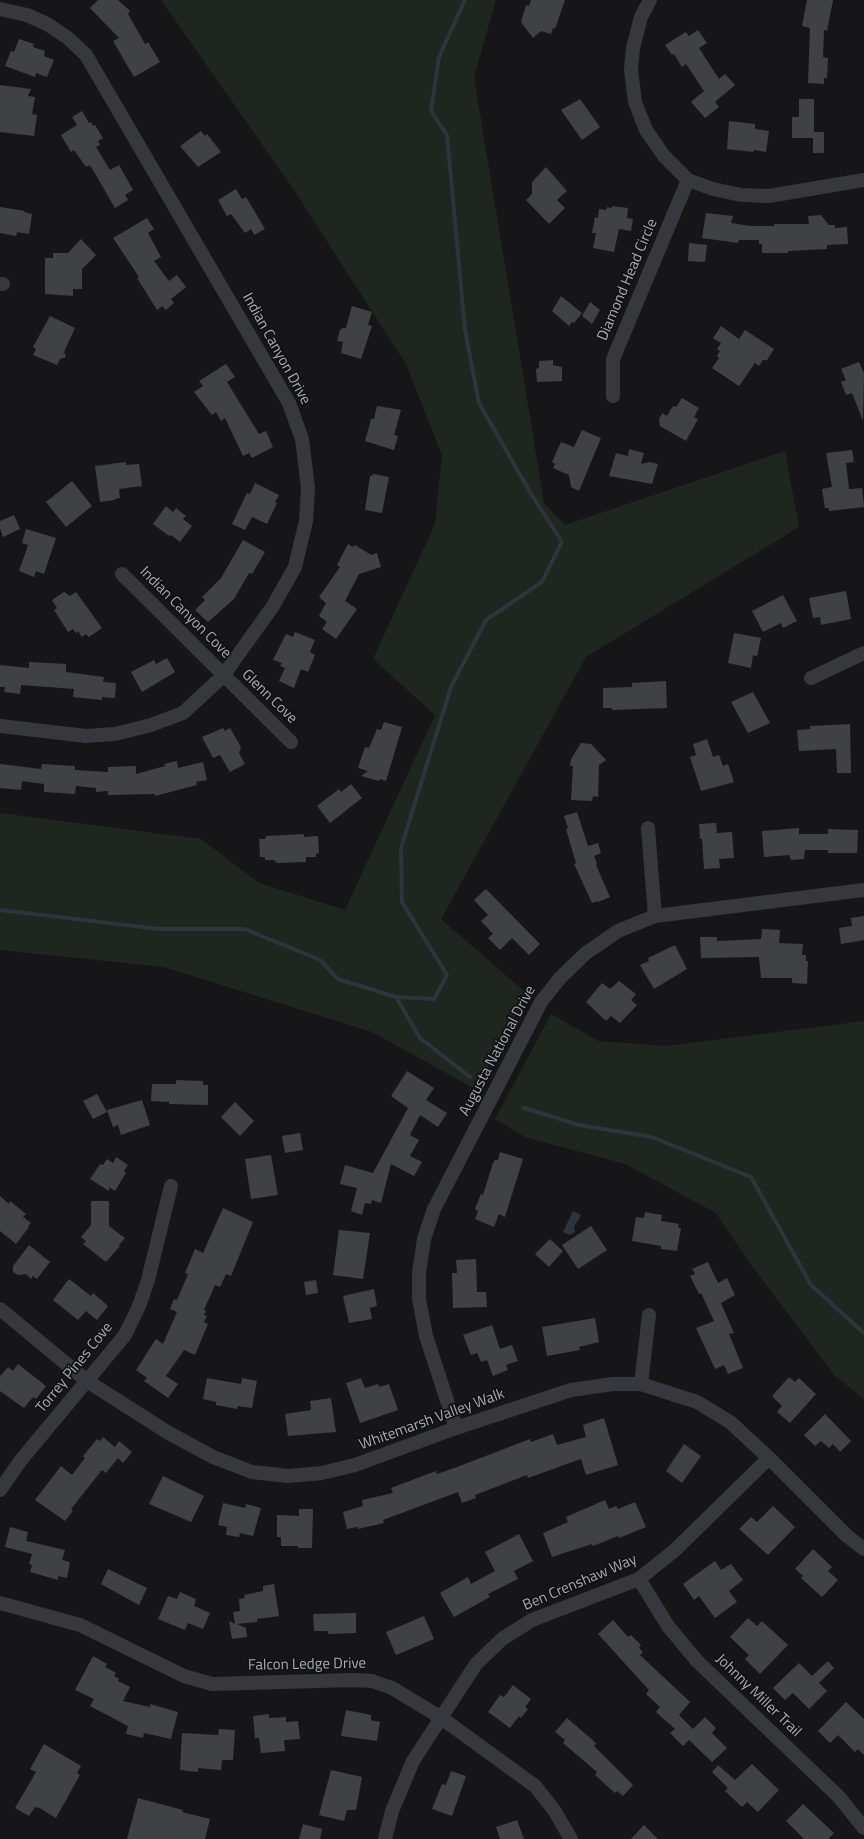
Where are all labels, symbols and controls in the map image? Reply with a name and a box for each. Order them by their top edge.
street label: Diamond Head Circle [594,216,662,344]
street label: Indian Canyon Drive [238,290,314,408]
street label: Indian Canyon Cove [135,563,235,663]
street label: Glenn Cove [238,666,300,728]
street label: Augusta National Drive [456,983,540,1119]
street label: Torrey Pines Cove [33,1319,117,1417]
street label: Whitemarsh Valley Walk [357,1385,507,1455]
street label: Ben Crenshaw Way [520,1551,640,1615]
street label: Johnny Miller Trail [712,1651,804,1741]
street label: Falcon Ledge Drive [248,1655,366,1675]

